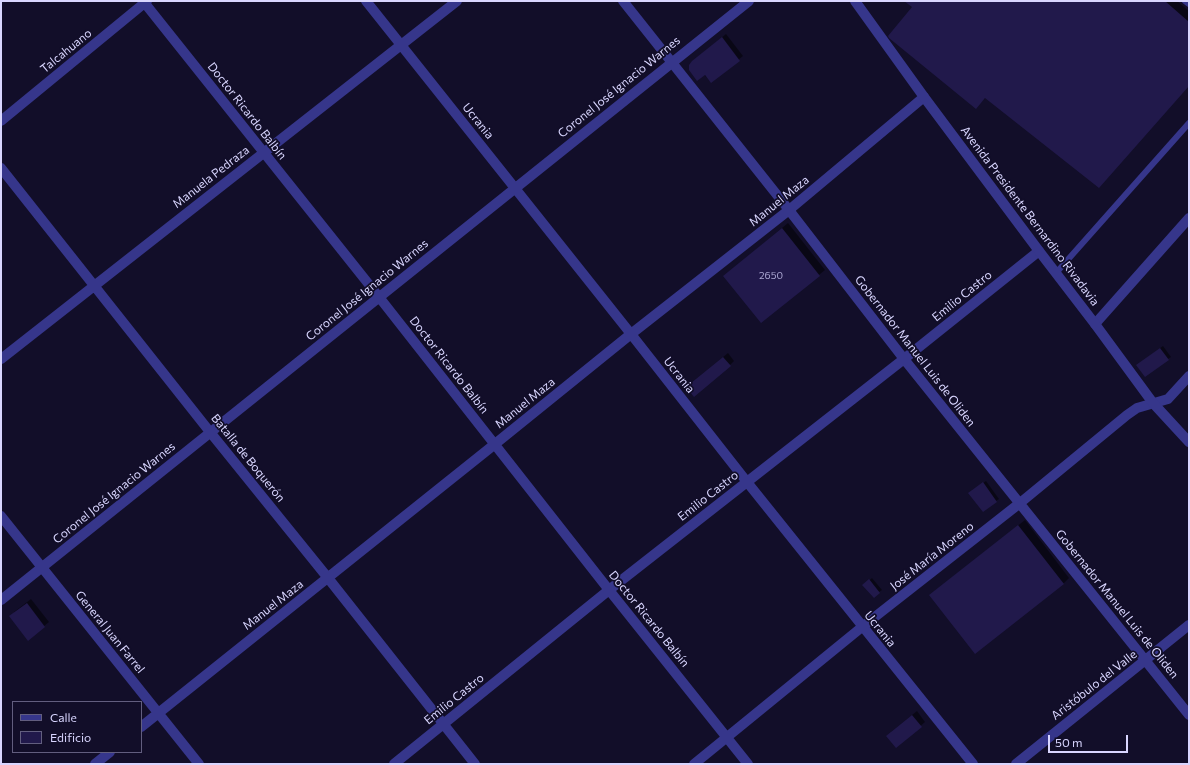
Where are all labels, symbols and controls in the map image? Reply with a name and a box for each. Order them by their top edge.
street label: Talcahuano [37,26,95,76]
street label: Coronel José Ignacio Warnes [555,33,683,141]
street label: Doctor Ricardo Balbín [205,59,289,163]
street label: Ucrania [459,100,497,142]
street label: Avenida Presidente Bernardino Rivadavia [958,123,1102,309]
street label: Manuela Pedraza [170,143,252,211]
street label: Manuel Maza [746,173,812,229]
street label: Coronel José Ignacio Warnes [303,236,431,344]
street label: Emilio Castro [929,267,995,325]
house number: 2650 [759,270,783,282]
street label: Gobernador Manuel Luis de Oliden [852,273,978,429]
street label: Doctor Ricardo Balbín [407,313,491,417]
street label: Ucrania [660,354,698,396]
street label: Manuel Maza [492,375,558,431]
street label: Batalla de Boquerón [208,411,288,505]
street label: Coronel José Ignacio Warnes [50,439,178,547]
street label: Emilio Castro [675,468,741,524]
street label: José María Moreno [887,519,977,593]
street label: Gobernador Manuel Luis de Oliden [1052,527,1182,681]
street label: Doctor Ricardo Balbín [606,568,692,670]
street label: Manuel Maza [240,577,306,633]
street label: General Juan Farrel [72,588,148,676]
street label: Ucrania [861,608,899,650]
street label: Aristóbulo del Valle [1048,647,1140,723]
street label: Emilio Castro [421,670,487,728]
legend [12,701,142,753]
text: Calle [50,710,77,724]
scale bar [1050,727,1130,753]
text: Edificio [50,730,91,744]
text: 50 m [1055,735,1083,749]

